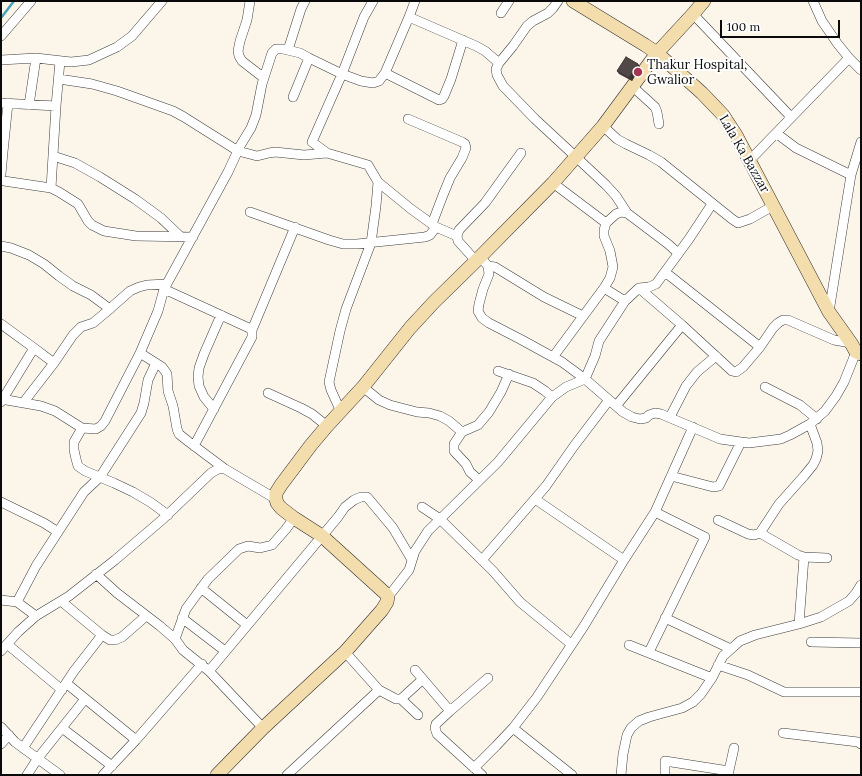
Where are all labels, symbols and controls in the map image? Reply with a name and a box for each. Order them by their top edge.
scale bar [722,12,842,38]
text: 100 m [727,19,760,34]
place label: Thakur Hospital, Gwalior [647,57,747,88]
marker: Thakur Hospital, Gwalior [632,66,644,78]
street label: Lala Ka Bazzar [715,112,773,196]

